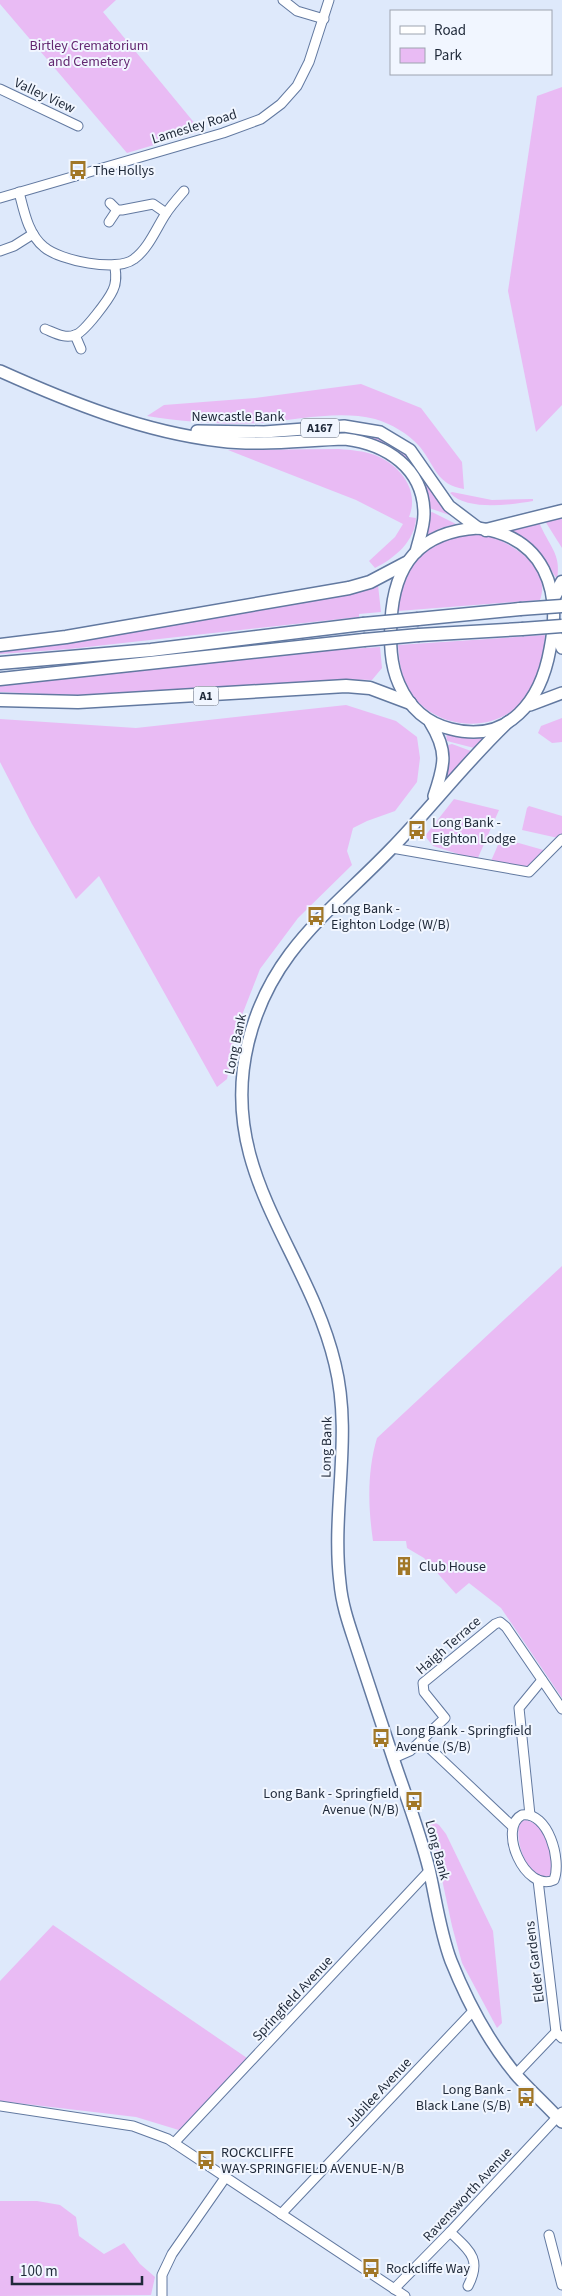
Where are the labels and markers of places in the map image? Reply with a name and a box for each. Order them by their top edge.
bus stop icon: The Hollys [67,159,89,181]
place label: The Hollys [93,161,154,181]
place label: Long Bank - Eighton Lodge [432,813,516,849]
bus stop icon: Long Bank - Eighton Lodge [406,819,428,841]
place label: Long Bank - Eighton Lodge (W/B) [331,899,450,935]
bus stop icon: Long Bank - Eighton Lodge (W/B) [305,905,327,927]
building icon: Club House [393,1555,415,1577]
place label: Club House [419,1557,486,1577]
place label: Long Bank - Springfield Avenue (S/B) [396,1721,532,1757]
bus stop icon: Long Bank - Springfield Avenue (S/B) [370,1727,392,1749]
place label: Long Bank - Springfield Avenue (N/B) [263,1784,399,1820]
bus stop icon: Long Bank - Springfield Avenue (N/B) [403,1790,425,1812]
place label: Long Bank - Black Lane (S/B) [416,2080,511,2116]
bus stop icon: Long Bank - Black Lane (S/B) [515,2086,537,2108]
place label: ROCKCLIFFE WAY-SPRINGFIELD AVENUE-N/B [221,2143,404,2179]
bus stop icon: ROCKCLIFFE WAY-SPRINGFIELD AVENUE-N/B [195,2149,217,2171]
bus stop icon: Rockcliffe Way [360,2257,382,2279]
place label: Rockcliffe Way [386,2259,470,2279]

